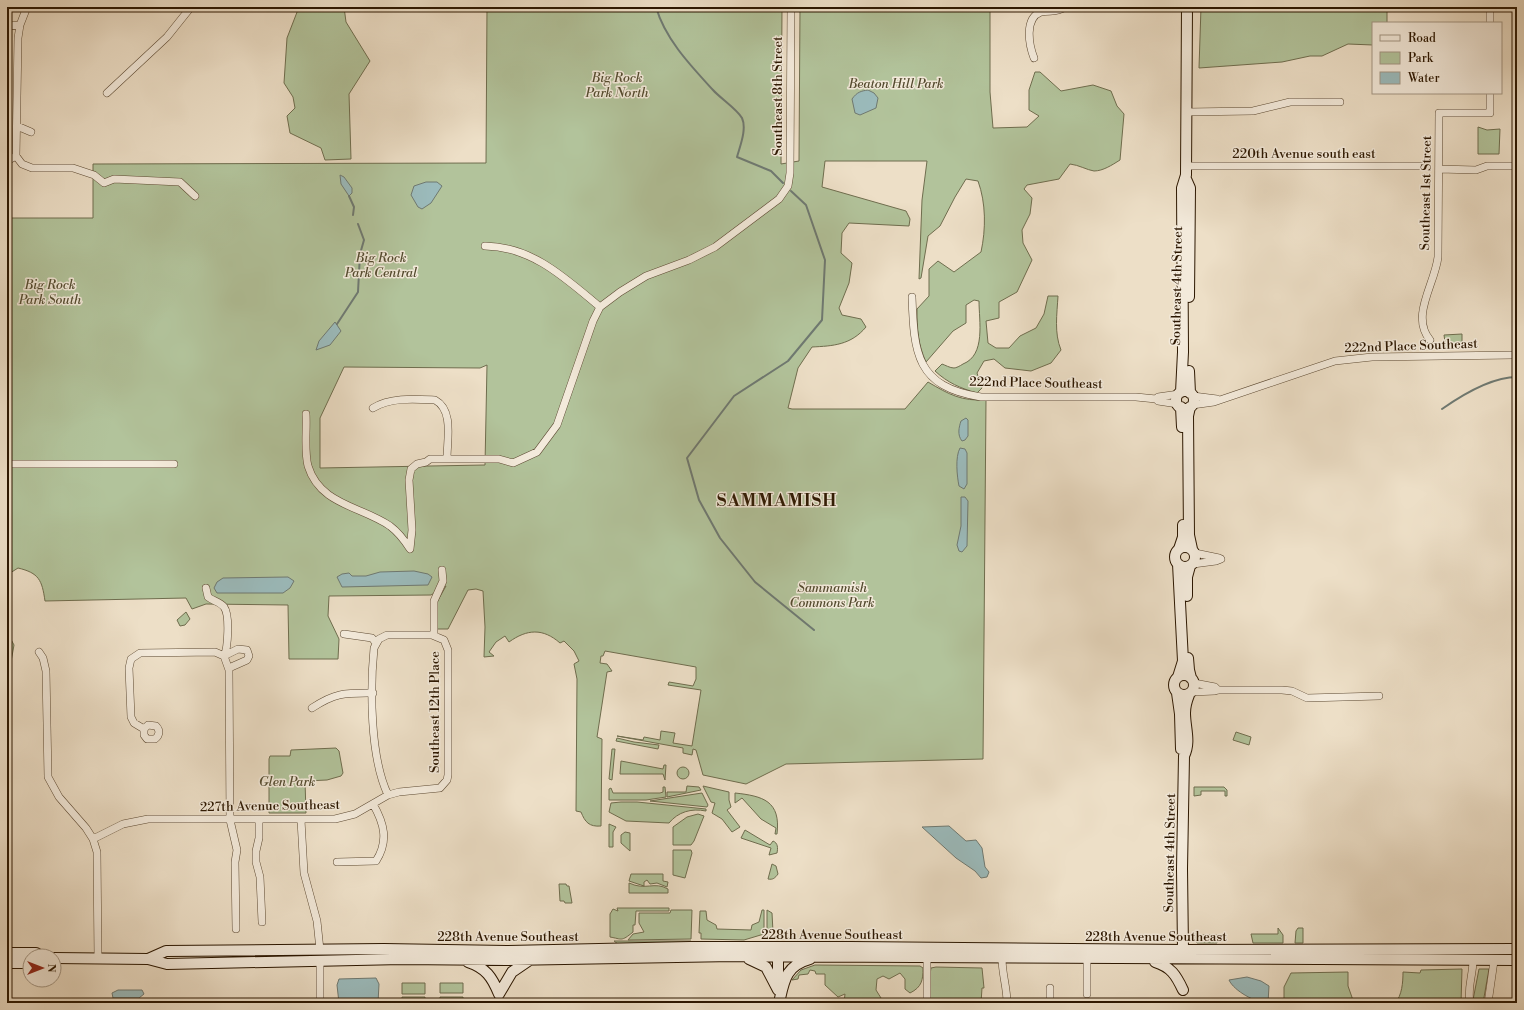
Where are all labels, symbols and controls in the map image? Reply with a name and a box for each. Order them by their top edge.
legend [1372,22,1502,94]
text: Road [1408,31,1436,46]
street label: Southeast 8th Street [770,36,786,156]
text: Park [1408,51,1434,66]
park label: Big Rock Park North [585,70,649,101]
text: Water [1407,71,1440,86]
park label: Beaton Hill Park [847,76,944,92]
street label: Southeast 1st Street [1417,135,1435,251]
street label: 220th Avenue south east [1232,146,1376,162]
street label: Southeast 4th Street [1168,226,1186,346]
park label: Big Rock Park Central [344,250,418,281]
park label: Big Rock Park South [18,277,82,308]
street label: 222nd Place Southeast [1344,336,1478,356]
street label: 222nd Place Southeast [969,374,1103,392]
district label: SAMMAMISH [717,490,837,512]
park label: Sammamish Commons Park [789,580,875,611]
street label: Southeast 12th Place [427,651,443,773]
park label: Glen Park [259,774,315,790]
street label: Southeast 4th Street [1161,793,1179,913]
street label: 227th Avenue Southeast [200,797,341,815]
street label: 228th Avenue Southeast [761,927,903,943]
street label: 228th Avenue Southeast [437,929,579,945]
street label: 228th Avenue Southeast [1085,929,1227,945]
north arrow [22,948,62,988]
text: N [44,964,58,973]

